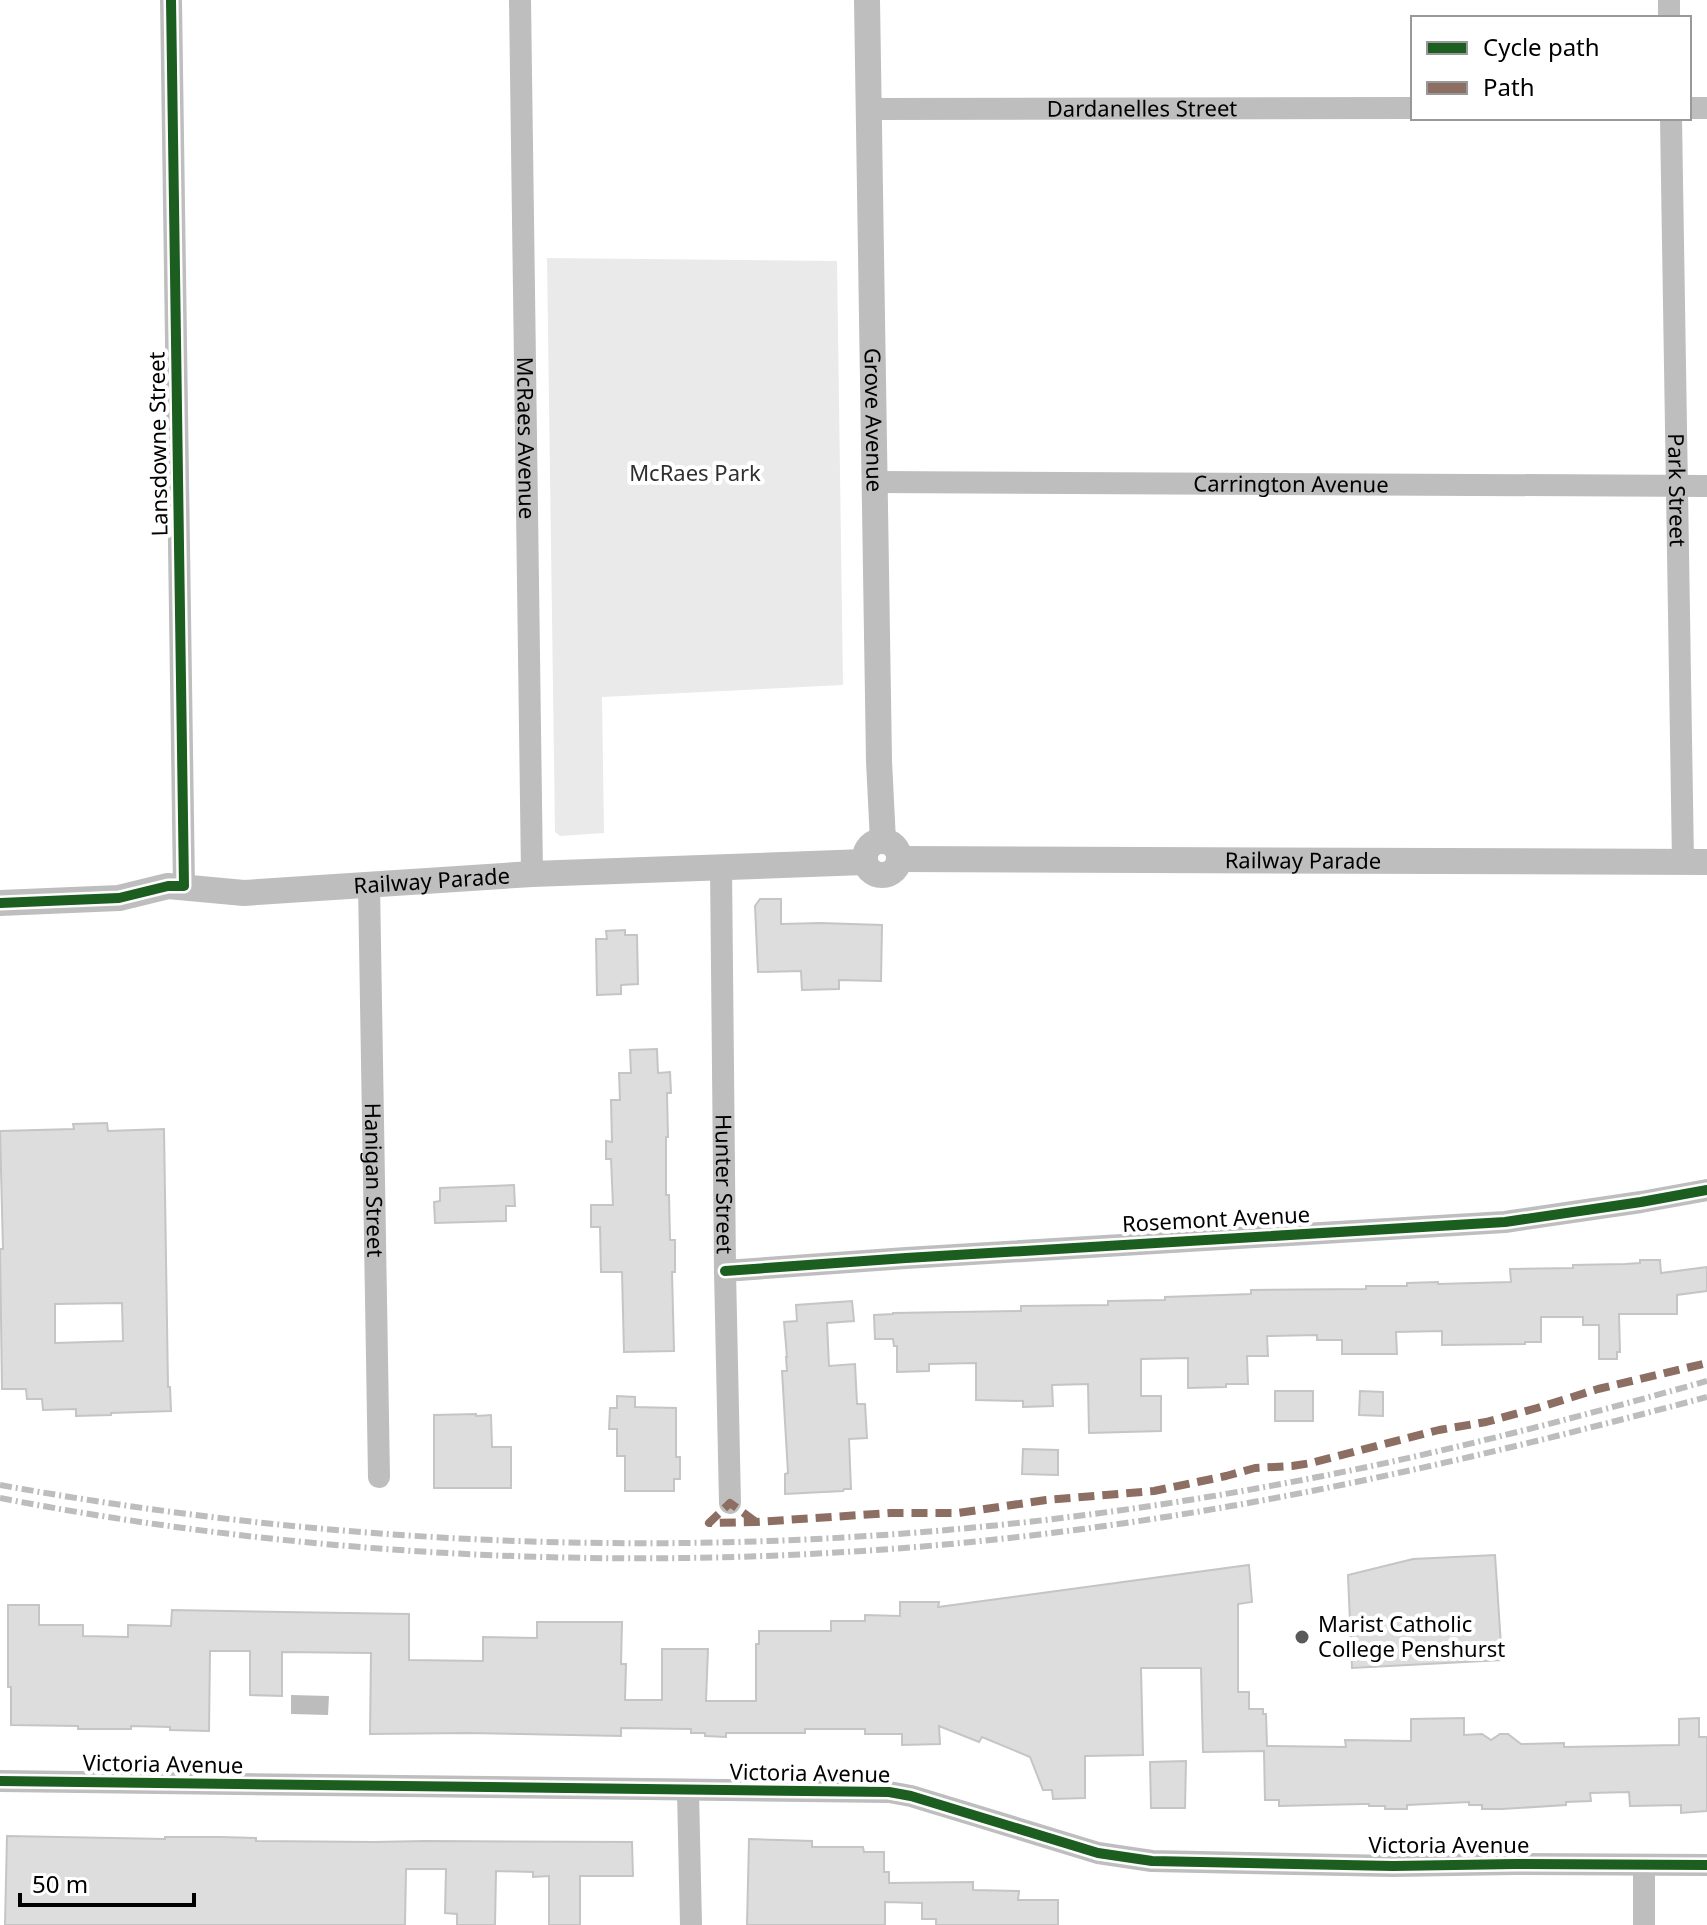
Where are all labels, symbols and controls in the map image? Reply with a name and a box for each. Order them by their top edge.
legend [1411,16,1691,120]
text: Cycle path [1483,30,1600,63]
text: Path [1483,70,1534,103]
street label: Dardanelles Street [1047,92,1237,123]
street label: Grove Avenue [858,348,891,492]
street label: Lansdowne Street [140,351,174,537]
street label: McRaes Avenue [511,356,543,519]
street label: Park Street [1662,433,1694,547]
park label: McRaes Park [629,457,761,487]
street label: Carrington Avenue [1193,468,1389,498]
street label: Railway Parade [1225,844,1381,875]
street label: Railway Parade [353,859,511,900]
street label: Hanigan Street [359,1102,391,1258]
street label: Hunter Street [709,1114,741,1254]
street label: Rosemont Avenue [1121,1198,1311,1238]
place label: Marist Catholic College Penshurst [1318,1608,1505,1663]
marker: Marist Catholic College Penshurst [1293,1628,1311,1646]
street label: Victoria Avenue [82,1747,244,1779]
street label: Victoria Avenue [729,1756,891,1788]
street label: Victoria Avenue [1369,1829,1529,1859]
scale bar [20,1857,194,1907]
text: 50 m [32,1867,88,1900]

